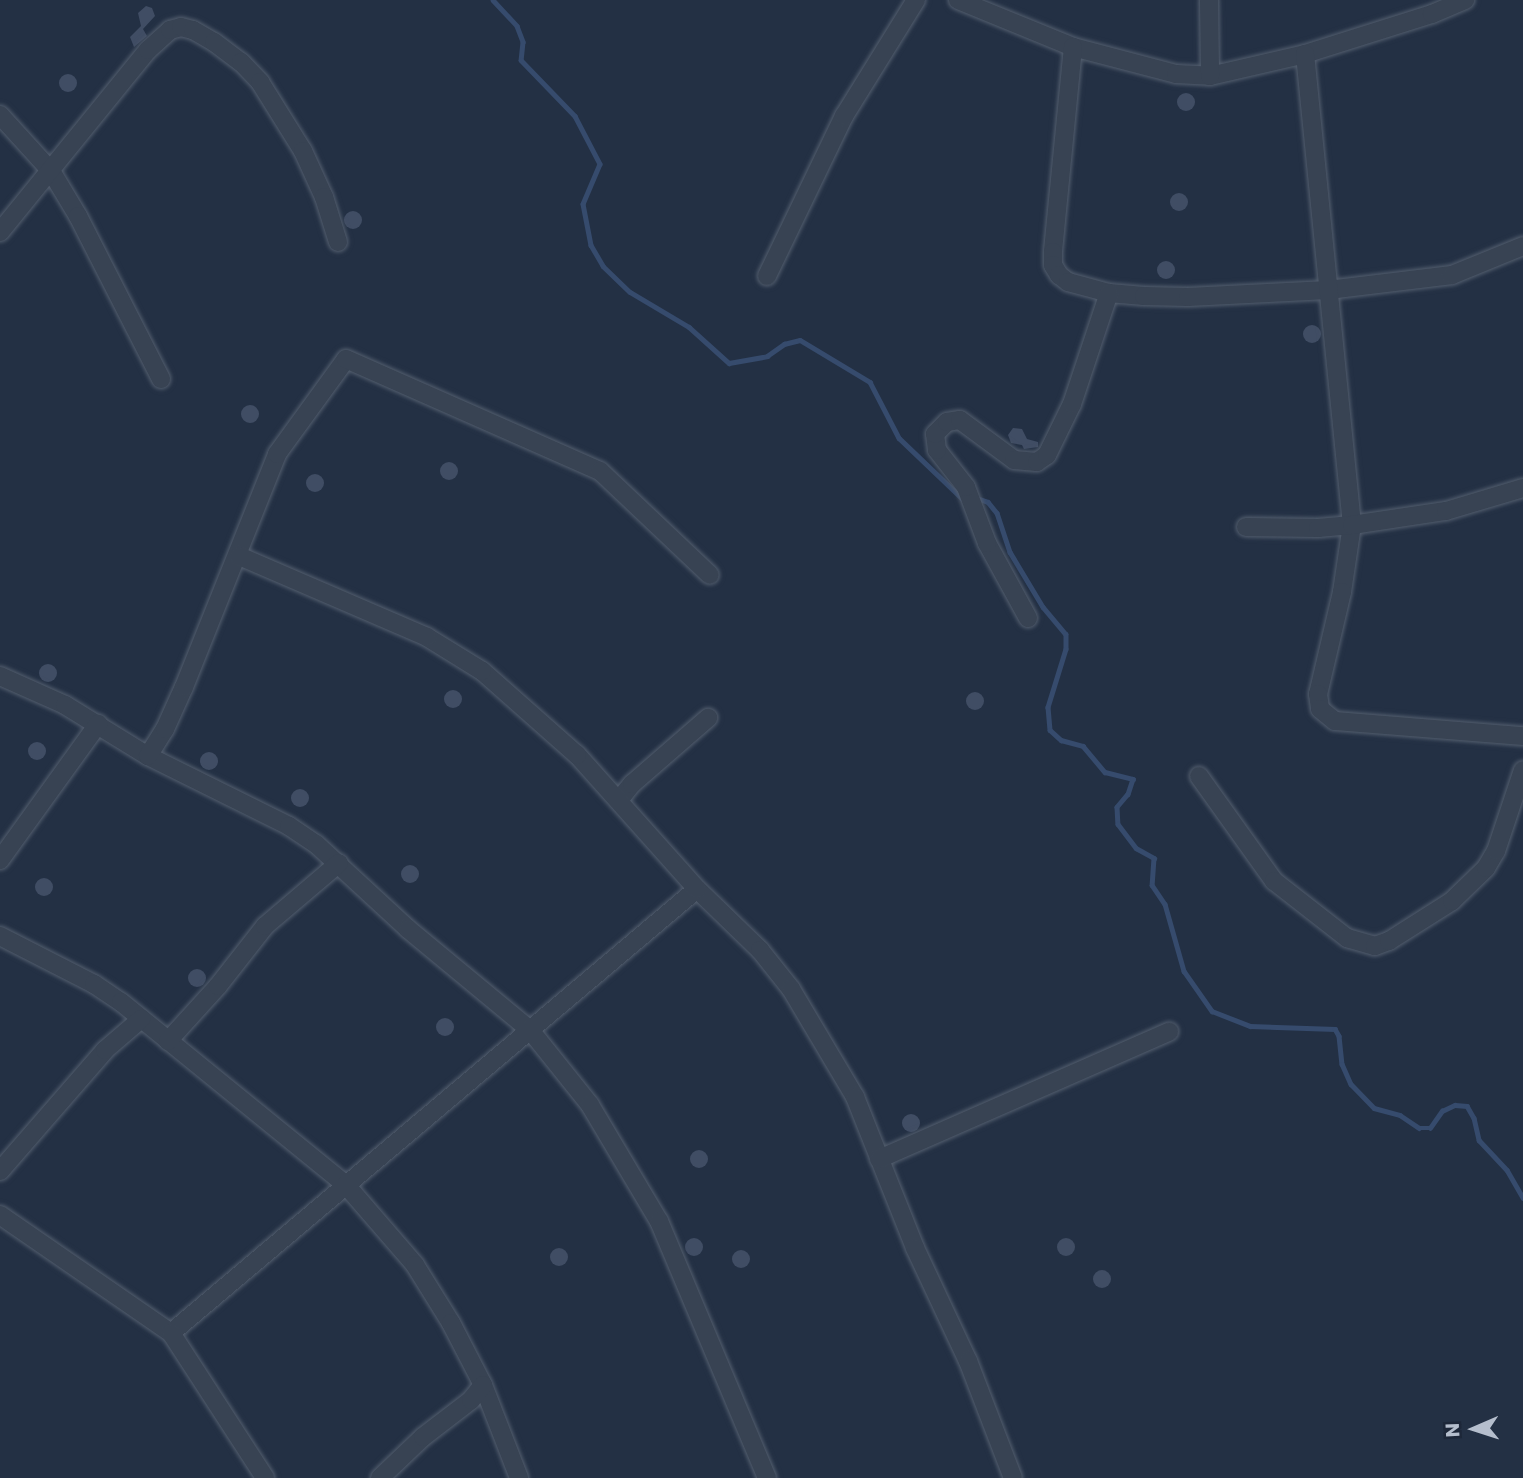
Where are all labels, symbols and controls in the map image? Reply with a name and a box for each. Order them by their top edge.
north arrow [1439,1394,1509,1464]
text: N [1439,1422,1466,1438]

